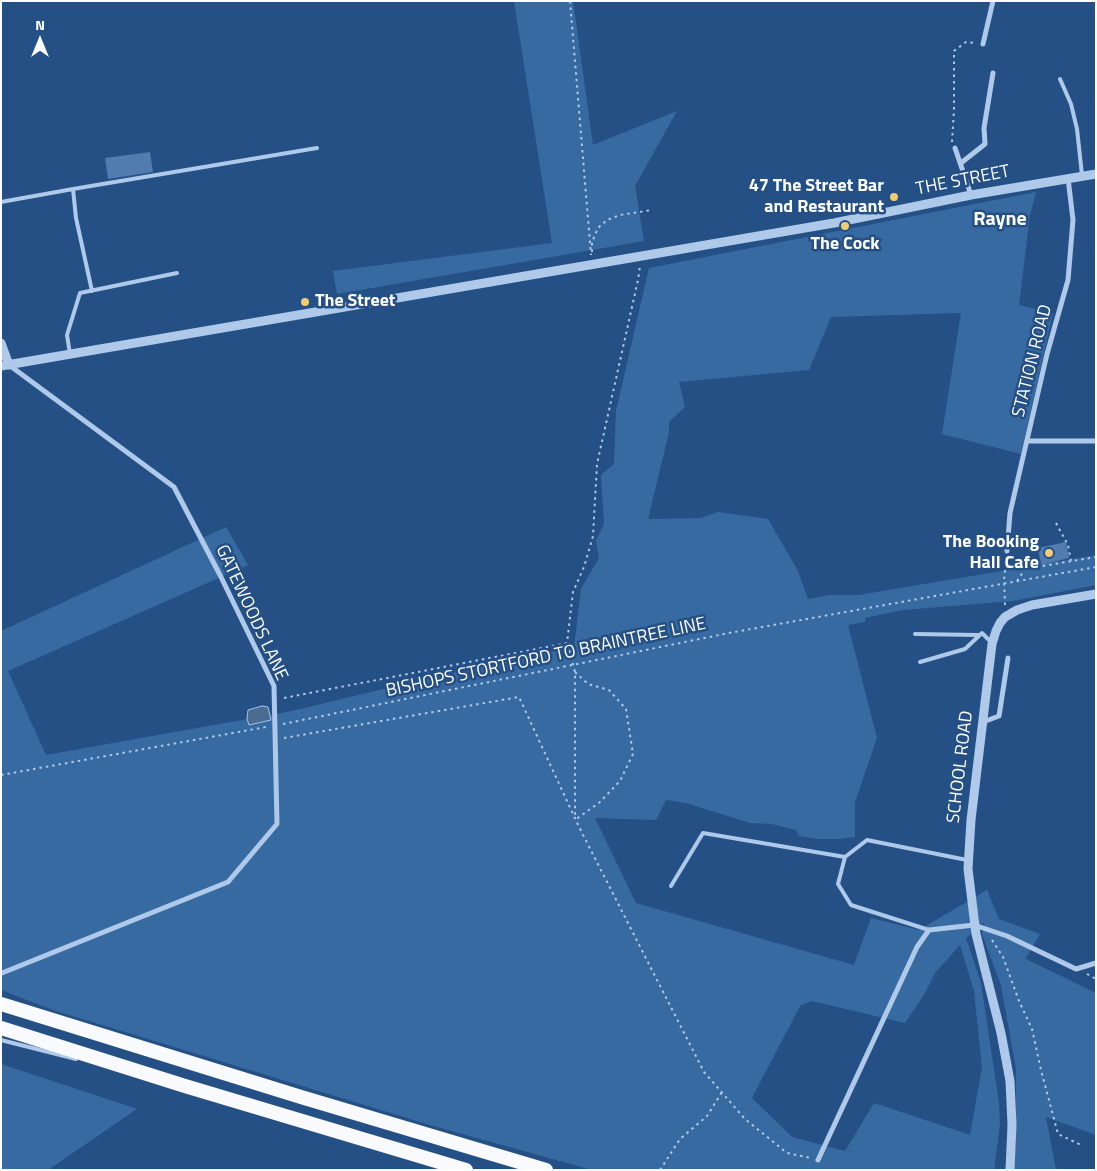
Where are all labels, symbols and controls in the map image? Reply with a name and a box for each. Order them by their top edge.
text: N [35,14,45,35]
north arrow [15,15,65,65]
street label: THE STREET [914,161,1012,201]
place label: 47 The Street Bar and Restaurant [749,176,884,218]
marker: 47 The Street Bar and Restaurant [888,191,900,203]
district label: Rayne [973,208,1027,232]
marker: The Cock [839,220,851,232]
place label: The Cock [810,234,880,256]
place label: The Street [315,291,395,313]
marker: The Street [299,296,311,308]
street label: STATION ROAD [1009,302,1057,420]
place label: The Booking Hall Cafe [943,532,1039,574]
street label: GATEWOODS LANE [210,542,292,684]
marker: The Booking Hall Cafe [1043,547,1055,559]
street label: BISHOPS STORTFORD TO BRAINTREE LINE [384,613,708,703]
street label: SCHOOL ROAD [943,710,979,824]

